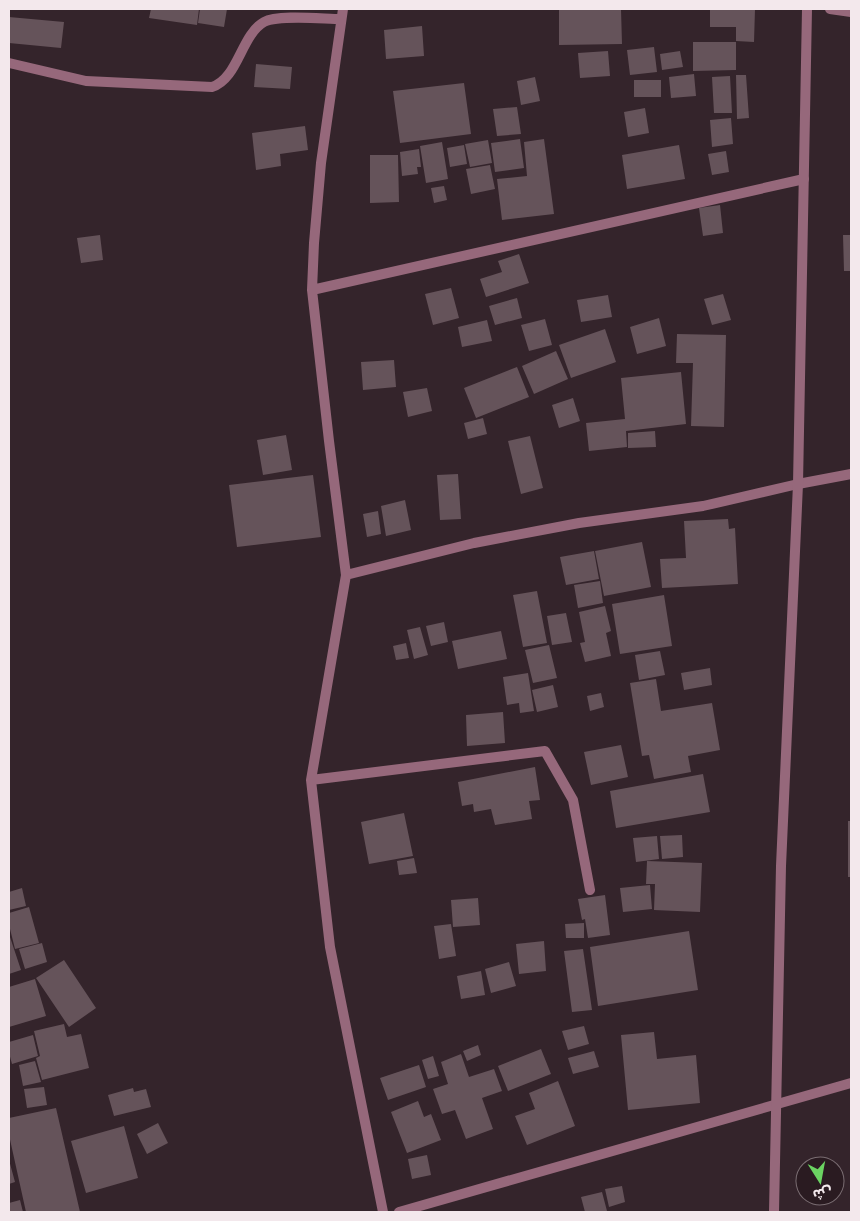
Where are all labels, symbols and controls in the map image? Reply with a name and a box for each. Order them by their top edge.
north arrow [795,1156,845,1206]
text: ش [812,1184,833,1202]

